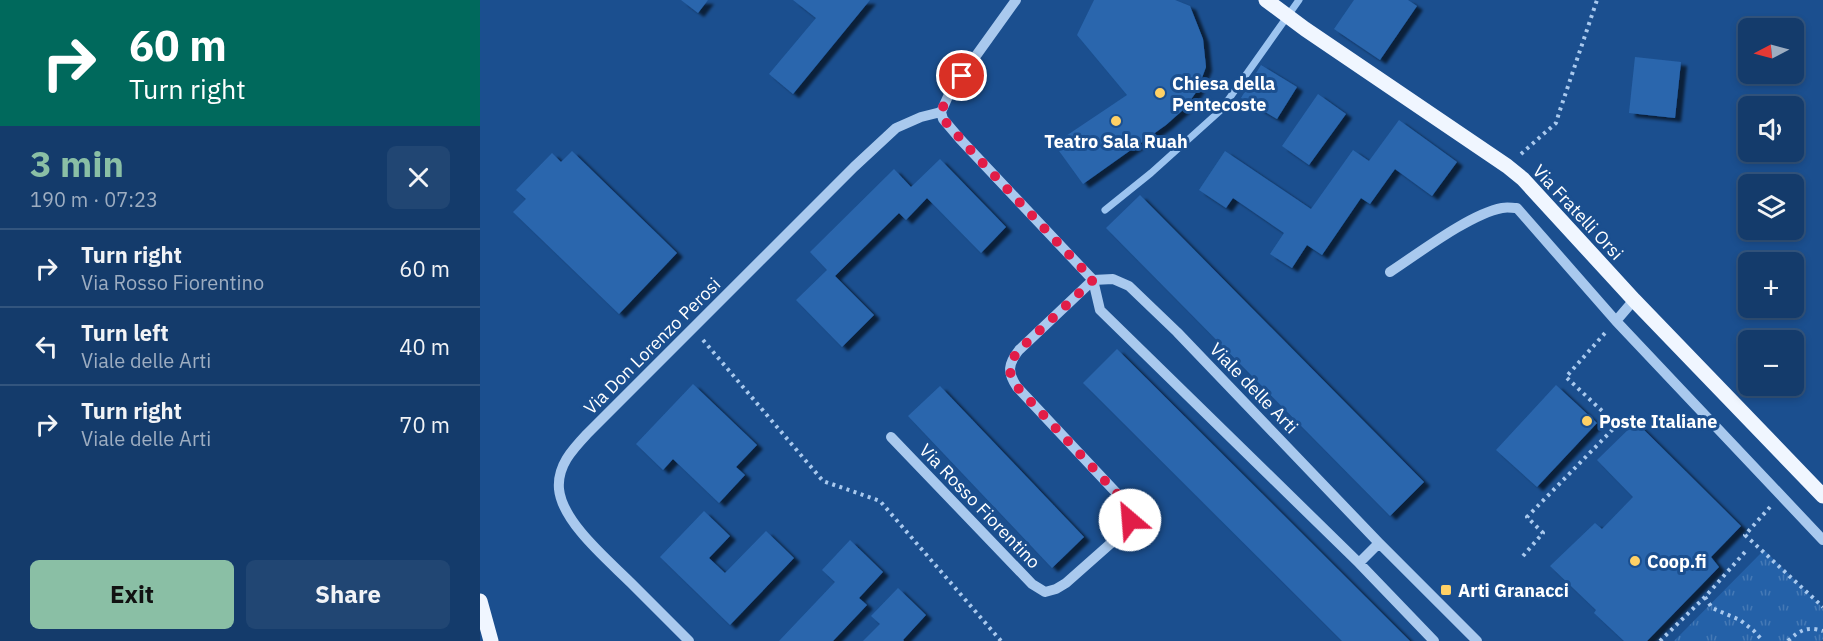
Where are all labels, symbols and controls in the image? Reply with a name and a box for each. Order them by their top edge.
text: 60 m [129,18,227,73]
north arrow [1738,18,1804,84]
map controls [1738,18,1804,396]
icon: right [30,24,108,102]
pin [936,50,987,101]
icon: arrive [945,59,978,92]
text: Turn right [129,71,246,106]
place label: Chiesa della Pentecoste [1172,72,1275,116]
marker: Chiesa della Pentecoste [1153,86,1167,100]
button: sound [1738,96,1804,162]
marker: Teatro Sala Ruah [1109,114,1123,128]
place label: Teatro Sala Ruah [1044,130,1188,153]
text: 3 min [30,140,124,187]
button: close [387,146,450,209]
street label: Via Fratelli Orsi [1528,159,1628,265]
button: layers [1738,174,1804,240]
text: 190 m · 07:23 [30,186,158,213]
text: Turn right [81,240,182,269]
icon: right [30,252,63,285]
button: + [1738,252,1804,318]
text: 60 m [399,254,450,283]
text: Via Rosso Fiorentino [81,269,264,296]
street label: Via Don Lorenzo Perosi [579,273,725,419]
text: Turn left [81,318,169,347]
icon: left [30,330,63,363]
button: − [1738,330,1804,396]
text: 40 m [399,332,450,361]
street label: Viale delle Arti [1205,338,1303,438]
text: Viale delle Arti [81,347,211,374]
text: Turn right [81,396,182,425]
icon: right [30,408,63,441]
text: 70 m [399,410,450,439]
place label: Poste Italiane [1599,410,1717,433]
marker: Poste Italiane [1580,414,1594,428]
text: Viale delle Arti [81,425,211,452]
street label: Via Rosso Fiorentino [914,439,1046,573]
position arrow [1098,488,1162,552]
place label: Coop.fi [1647,550,1707,573]
marker: Coop.fi [1628,554,1642,568]
button: Exit [30,560,234,629]
button: Share [246,560,450,629]
place label: Arti Granacci [1458,579,1569,602]
marker: Arti Granacci [1439,583,1453,597]

